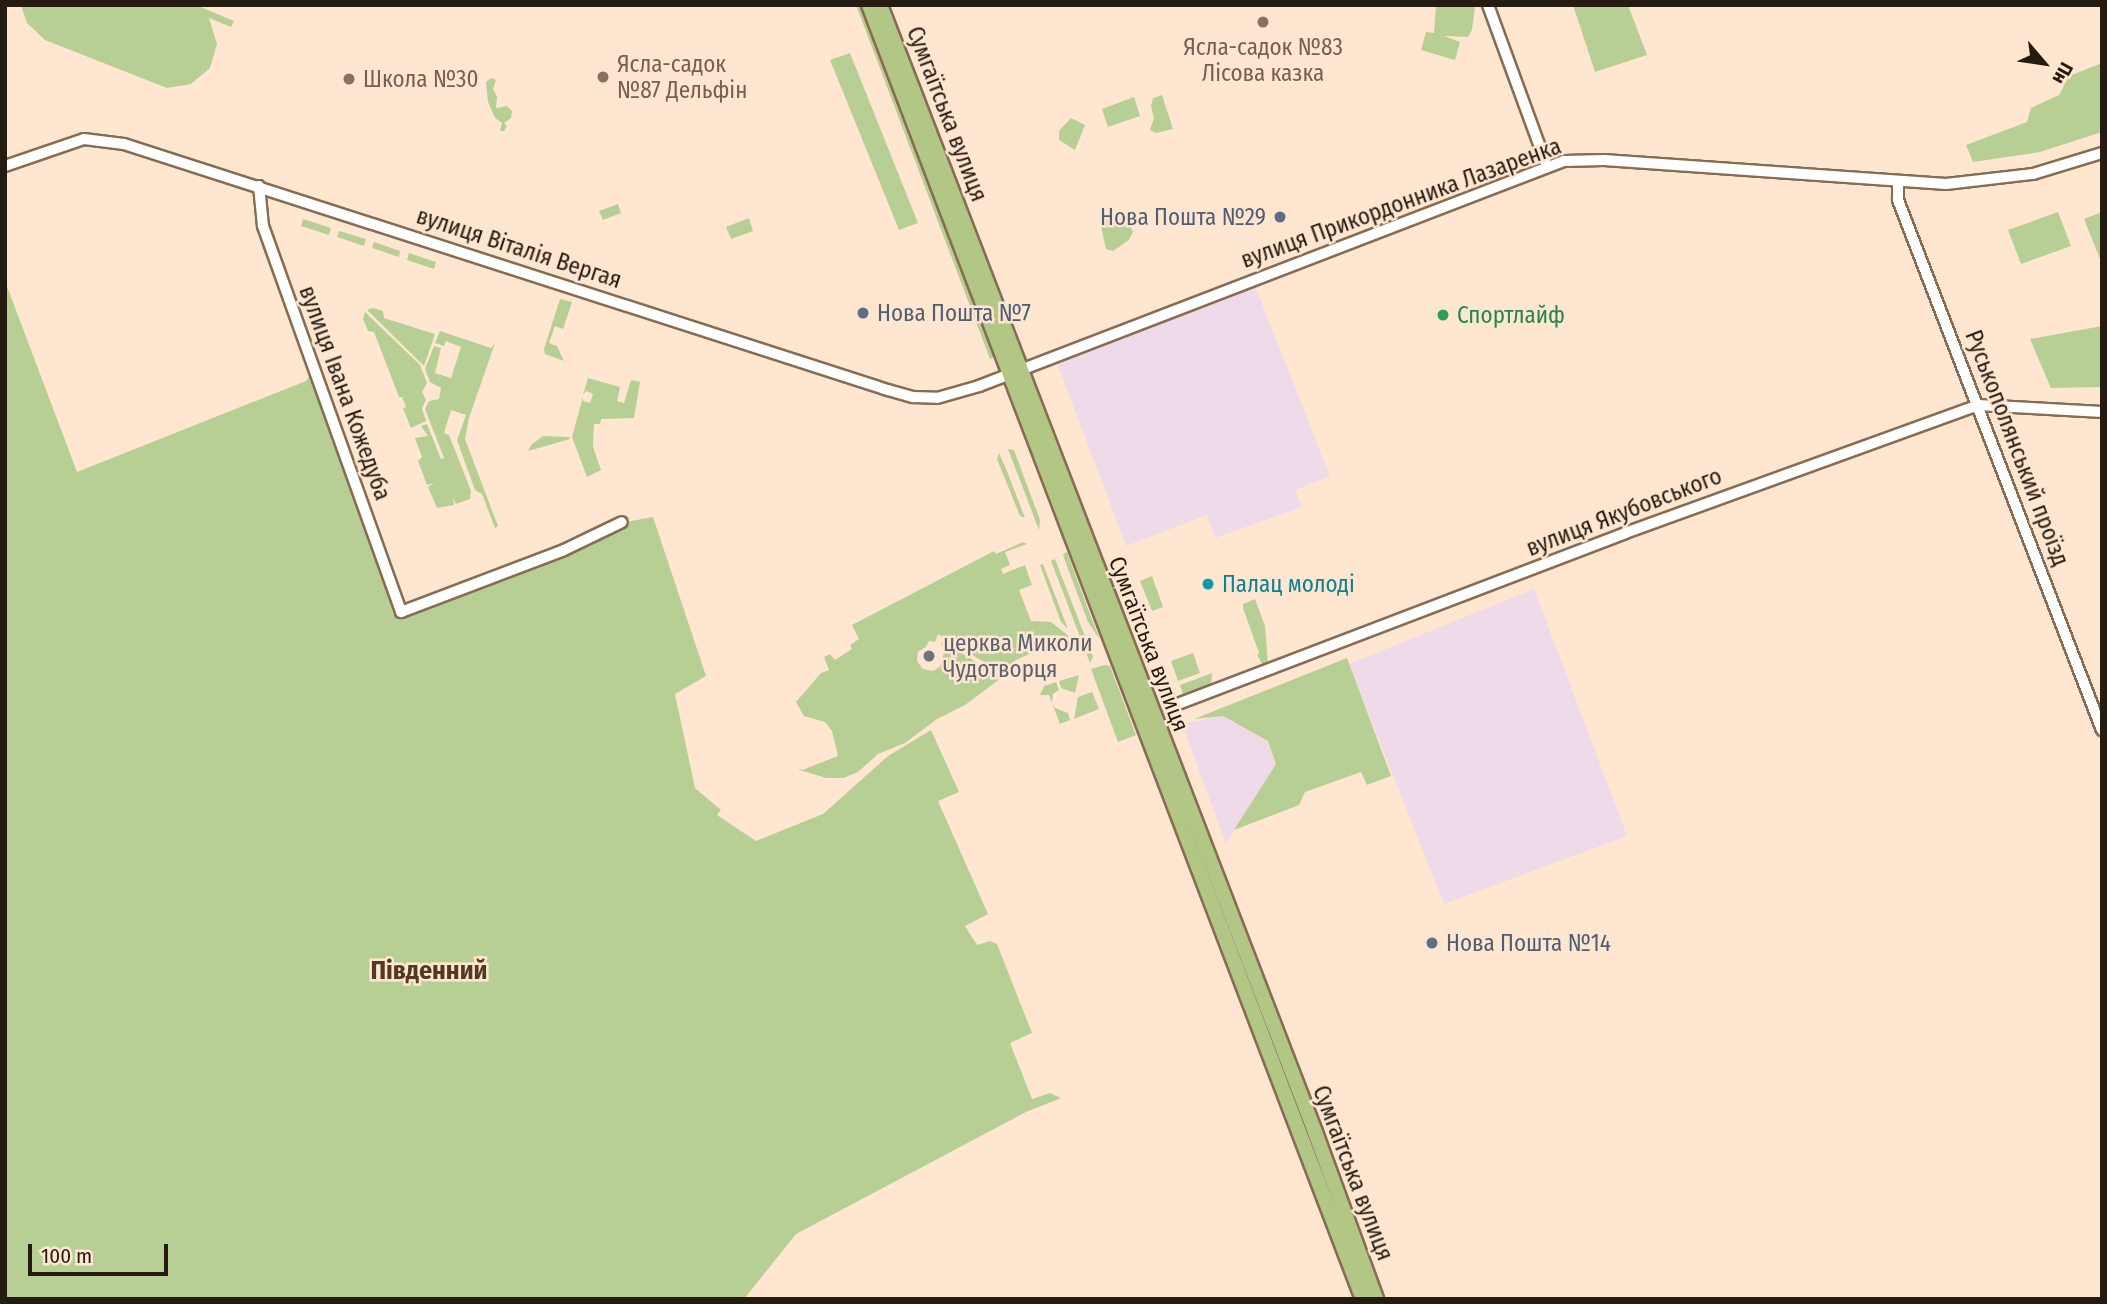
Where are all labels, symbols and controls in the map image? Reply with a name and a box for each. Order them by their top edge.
marker: Ясла-садок №83 Лісова казка [1255,14,1271,30]
street label: Сумгаїтська вулиця [901,23,993,205]
north arrow [2009,28,2079,98]
place label: Ясла-садок №83 Лісова казка [1183,33,1343,87]
place label: Ясла-садок №87 Дельфін [617,50,747,104]
text: Пн [2048,58,2078,88]
place label: Школа №30 [363,65,478,93]
marker: Ясла-садок №87 Дельфін [595,69,611,85]
marker: Школа №30 [341,71,357,87]
street label: вулиця Прикордонника Лазаренка [1237,132,1565,274]
street label: вулиця Віталія Вергая [413,202,625,294]
place label: Нова Пошта №29 [1100,203,1266,231]
marker: Нова Пошта №29 [1272,209,1288,225]
street label: вулиця Івана Кожедуба [293,282,397,504]
place label: Нова Пошта №7 [877,299,1031,327]
place label: Спортлайф [1457,301,1565,329]
marker: Нова Пошта №7 [855,305,871,321]
marker: Спортлайф [1435,307,1451,323]
street label: Руськополянський проїзд [1959,326,2075,570]
street label: вулиця Якубовського [1522,462,1726,562]
street label: Сумгаїтська вулиця [1103,553,1195,735]
place label: Палац молоді [1222,570,1355,598]
marker: Палац молоді [1200,576,1216,592]
place label: церква Миколи Чудотворця [943,629,1093,683]
marker: церква Миколи Чудотворця [921,648,937,664]
place label: Нова Пошта №14 [1446,929,1611,957]
marker: Нова Пошта №14 [1424,935,1440,951]
district label: Південний [371,955,487,987]
street label: Сумгаїтська вулиця [1307,1082,1399,1264]
scale bar [32,1230,172,1274]
text: 100 m [41,1243,92,1269]

